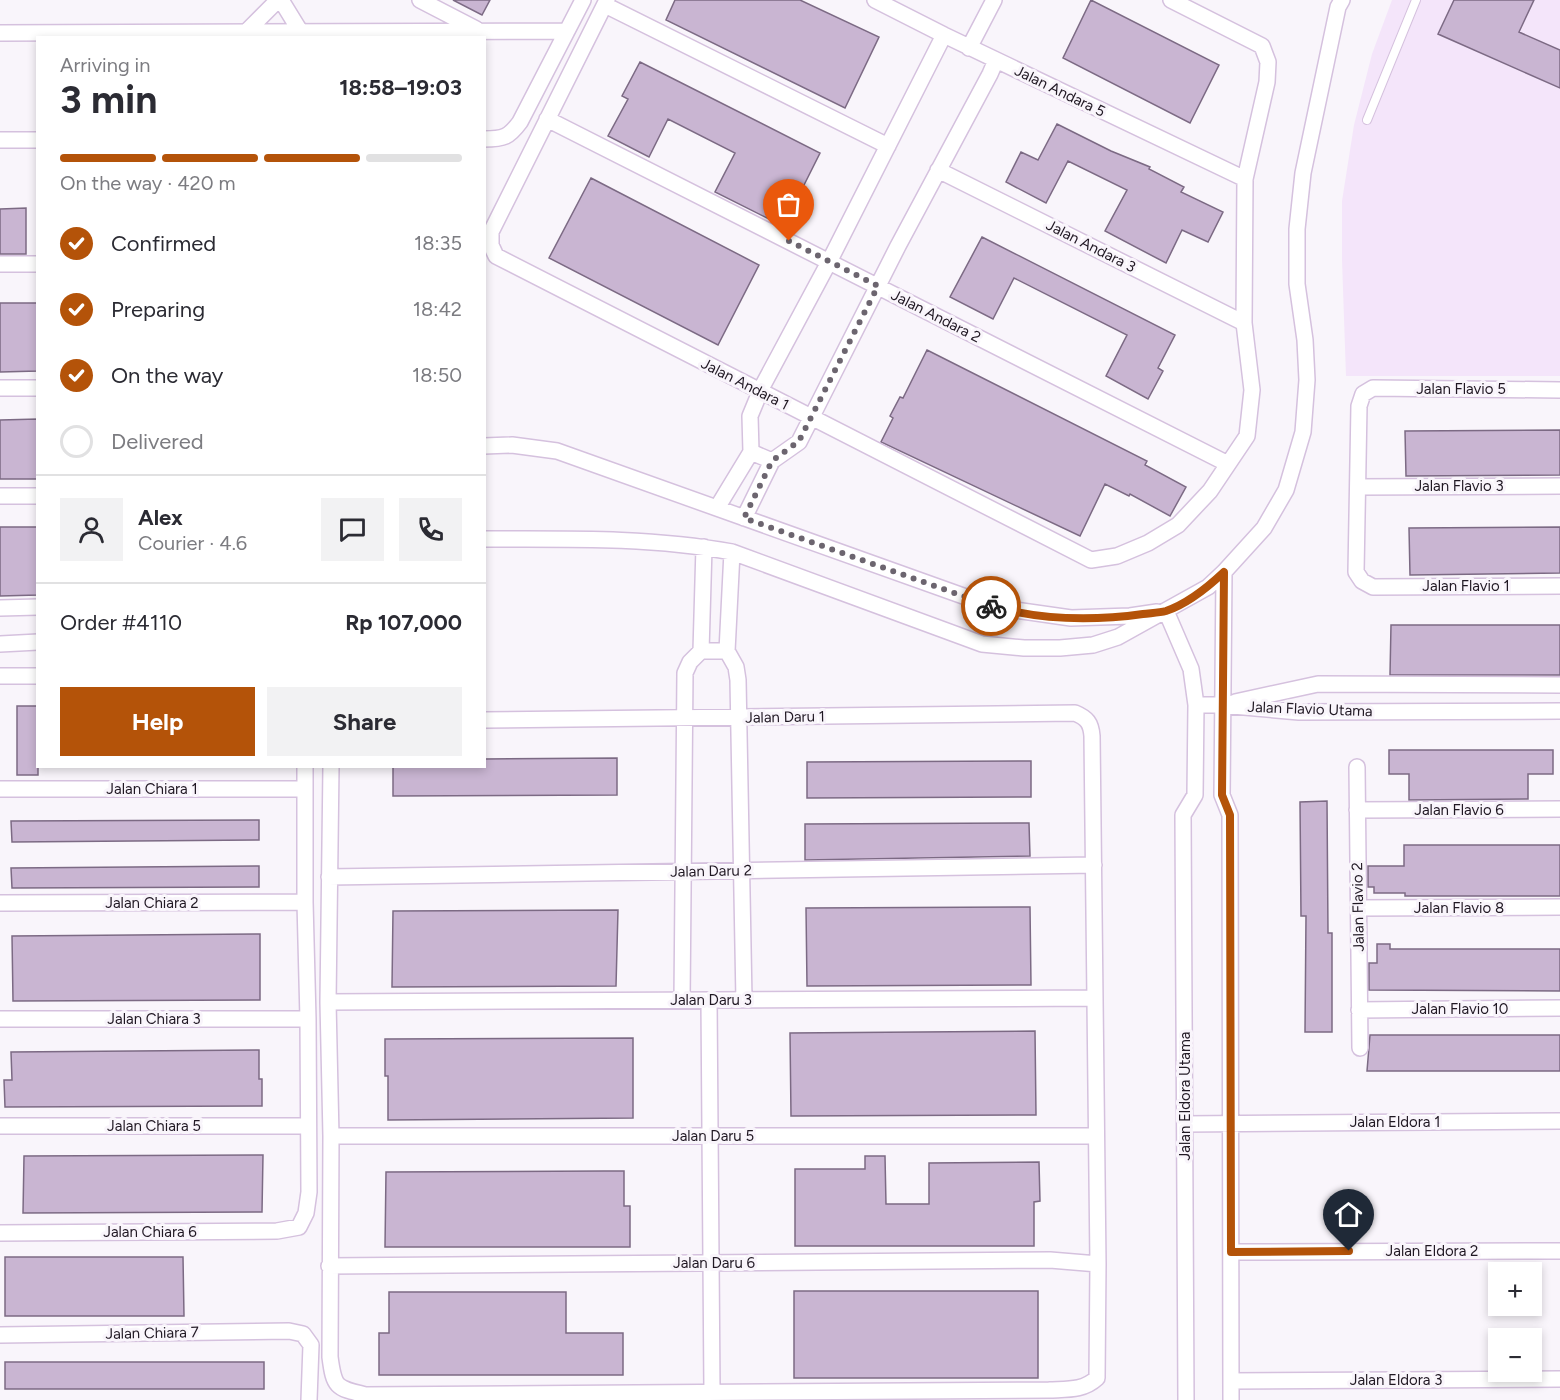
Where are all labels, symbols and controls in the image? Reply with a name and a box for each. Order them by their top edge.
text: Arriving in [60,53,150,77]
street label: Jalan Andara 5 [1012,61,1108,121]
text: 18:58–19:03 [339,74,462,101]
text: 3 min [60,76,157,123]
text: On the way · 420 m [60,171,236,195]
pin [763,179,814,241]
icon: bag [772,188,805,221]
street label: Jalan Andara 3 [1043,216,1139,276]
icon: check [60,227,93,260]
text: Confirmed [111,230,216,257]
text: 18:35 [414,231,462,255]
street label: Jalan Andara 2 [888,286,984,346]
icon: check [60,293,93,326]
text: Preparing [111,296,205,323]
text: 18:42 [413,297,462,321]
street label: Jalan Andara 1 [698,354,792,414]
icon: check [60,359,93,392]
text: On the way [111,362,223,389]
text: 18:50 [412,363,462,387]
street label: Jalan Flavio 5 [1416,380,1506,398]
text: Delivered [111,428,204,455]
street label: Jalan Flavio 3 [1414,477,1504,495]
button: person [60,498,123,561]
button: chat [321,498,384,561]
button: phone [399,498,462,561]
text: Alex [138,504,183,531]
text: Courier · 4.6 [138,531,247,555]
courier [961,576,1021,636]
street label: Jalan Flavio 1 [1422,577,1510,595]
icon: bike [975,590,1008,623]
text: Order #4110 [60,609,182,636]
text: Rp 107,000 [345,609,462,636]
button: Help [60,687,255,756]
button: Share [267,687,462,756]
street label: Jalan Flavio Utama [1247,698,1373,720]
street label: Jalan Daru 1 [745,707,825,727]
street label: Jalan Chiara 1 [106,780,198,798]
street label: Jalan Flavio 6 [1414,801,1504,819]
street label: Jalan Daru 2 [670,861,752,881]
street label: Jalan Flavio 2 [1348,862,1368,952]
street label: Jalan Chiara 2 [105,894,199,912]
street label: Jalan Flavio 8 [1414,899,1504,917]
street label: Jalan Daru 3 [670,991,752,1009]
street label: Jalan Flavio 10 [1412,1000,1508,1018]
street label: Jalan Chiara 3 [107,1010,201,1028]
street label: Jalan Eldora Utama [1176,1032,1194,1160]
street label: Jalan Eldora 1 [1350,1113,1440,1131]
street label: Jalan Chiara 5 [107,1117,201,1135]
street label: Jalan Daru 5 [672,1127,754,1145]
pin [1323,1189,1374,1251]
icon: home [1332,1198,1365,1231]
street label: Jalan Chiara 6 [103,1223,197,1241]
street label: Jalan Eldora 2 [1386,1242,1478,1260]
street label: Jalan Daru 6 [673,1254,756,1272]
map controls [1488,1262,1542,1382]
button: + [1488,1262,1542,1316]
street label: Jalan Chiara 7 [105,1323,199,1343]
button: − [1488,1328,1542,1382]
street label: Jalan Eldora 3 [1350,1371,1442,1389]

